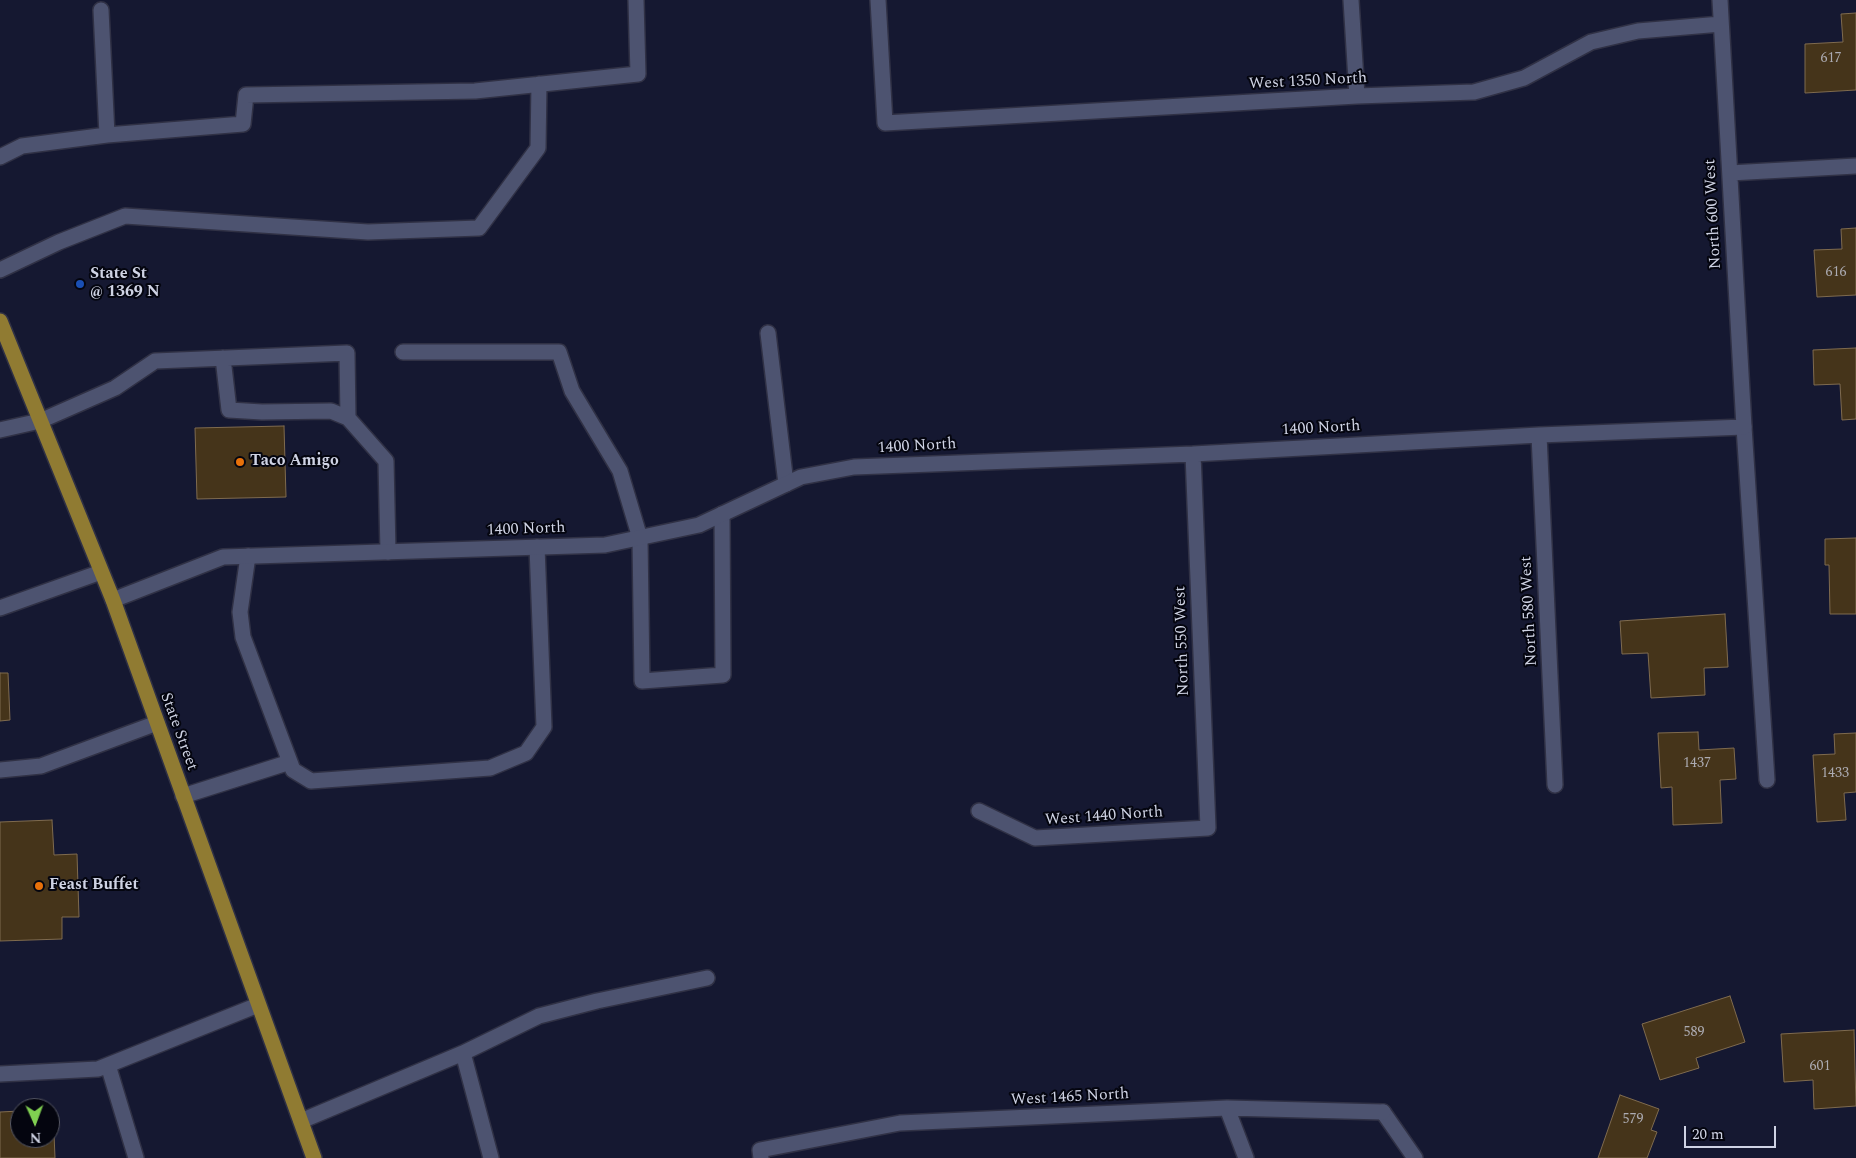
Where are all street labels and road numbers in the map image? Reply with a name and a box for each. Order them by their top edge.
street label: West 1350 North [1248,69,1368,95]
street label: North 600 West [1702,158,1726,270]
street label: 1400 North [1281,417,1361,441]
street label: 1400 North [877,435,957,459]
street label: 1400 North [486,519,566,541]
street label: North 580 West [1518,555,1542,667]
street label: North 550 West [1171,586,1195,696]
street label: State Street [155,690,201,774]
street label: West 1440 North [1044,803,1164,831]
street label: West 1465 North [1010,1085,1130,1111]

